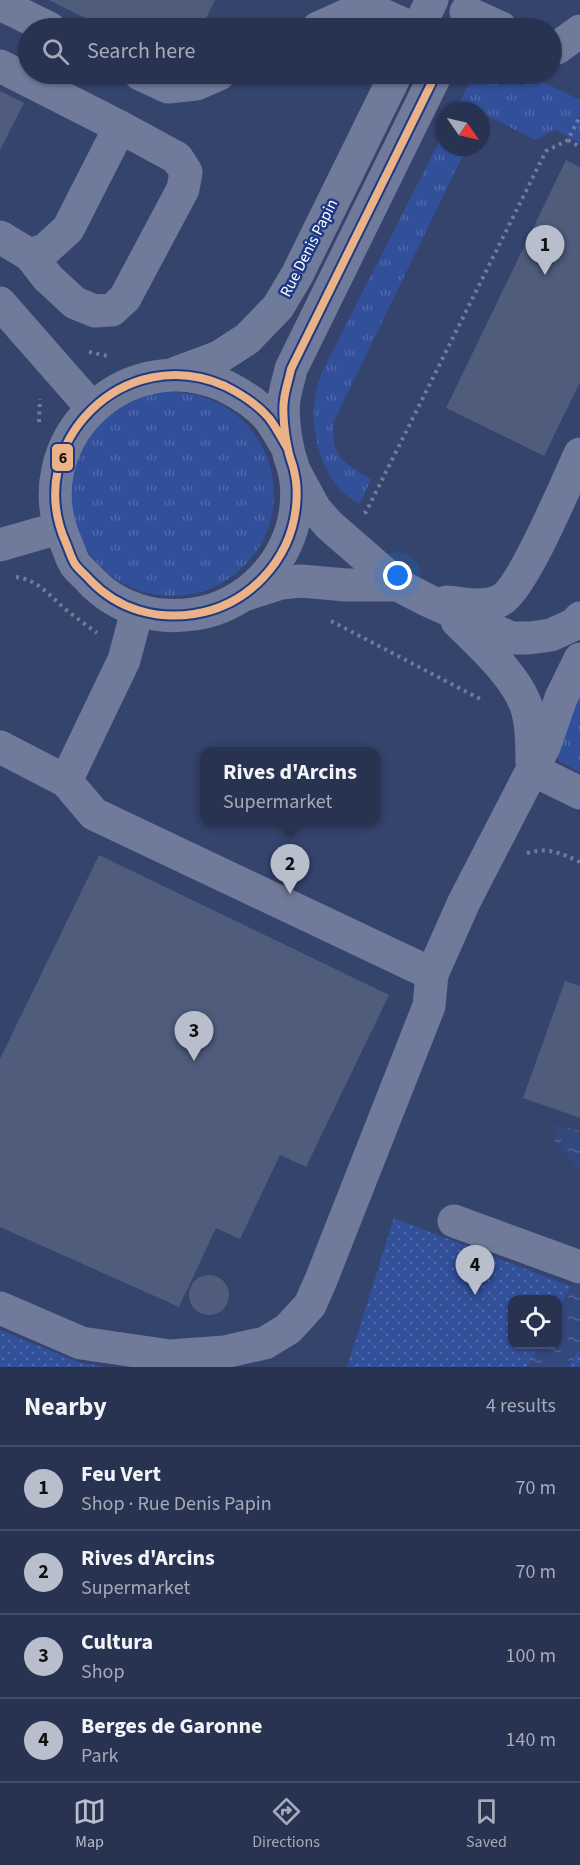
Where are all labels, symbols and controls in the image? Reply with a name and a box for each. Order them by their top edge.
search box [18,18,562,84]
icon: search [39,35,72,68]
text: Search here [87,35,195,67]
north arrow [436,102,490,156]
street label: Rue Denis Papin [275,195,343,301]
pin: 1 [526,226,564,275]
line badge: 6 [51,443,74,472]
text: 6 [59,447,67,469]
your location [383,561,412,590]
popup [200,747,380,825]
text: Rives d'Arcins [223,756,357,788]
text: Supermarket [223,788,332,816]
pin: 2 [270,844,310,894]
pin: 3 [174,1012,214,1061]
pin: 4 [456,1246,494,1295]
map controls [508,1295,562,1349]
button: locate [508,1295,562,1349]
text: Nearby [24,1388,107,1425]
text: 4 results [486,1392,556,1420]
text: Feu Vert [81,1458,161,1490]
text: 1 [38,1474,49,1502]
text: 70 m [516,1474,556,1502]
text: Shop · Rue Denis Papin [81,1490,272,1518]
text: Rives d'Arcins [81,1542,215,1574]
text: 2 [38,1558,49,1586]
text: 70 m [516,1558,556,1586]
text: Supermarket [81,1574,190,1602]
text: Cultura [81,1626,153,1658]
text: 3 [38,1642,49,1670]
text: 100 m [506,1642,556,1670]
text: Shop [81,1658,125,1686]
text: Berges de Garonne [81,1710,262,1742]
text: 4 [38,1726,49,1754]
text: 140 m [506,1726,556,1754]
text: Park [81,1742,118,1770]
tab: Map [73,1795,106,1853]
tab: Directions [252,1795,320,1853]
tab: Saved [466,1795,507,1853]

